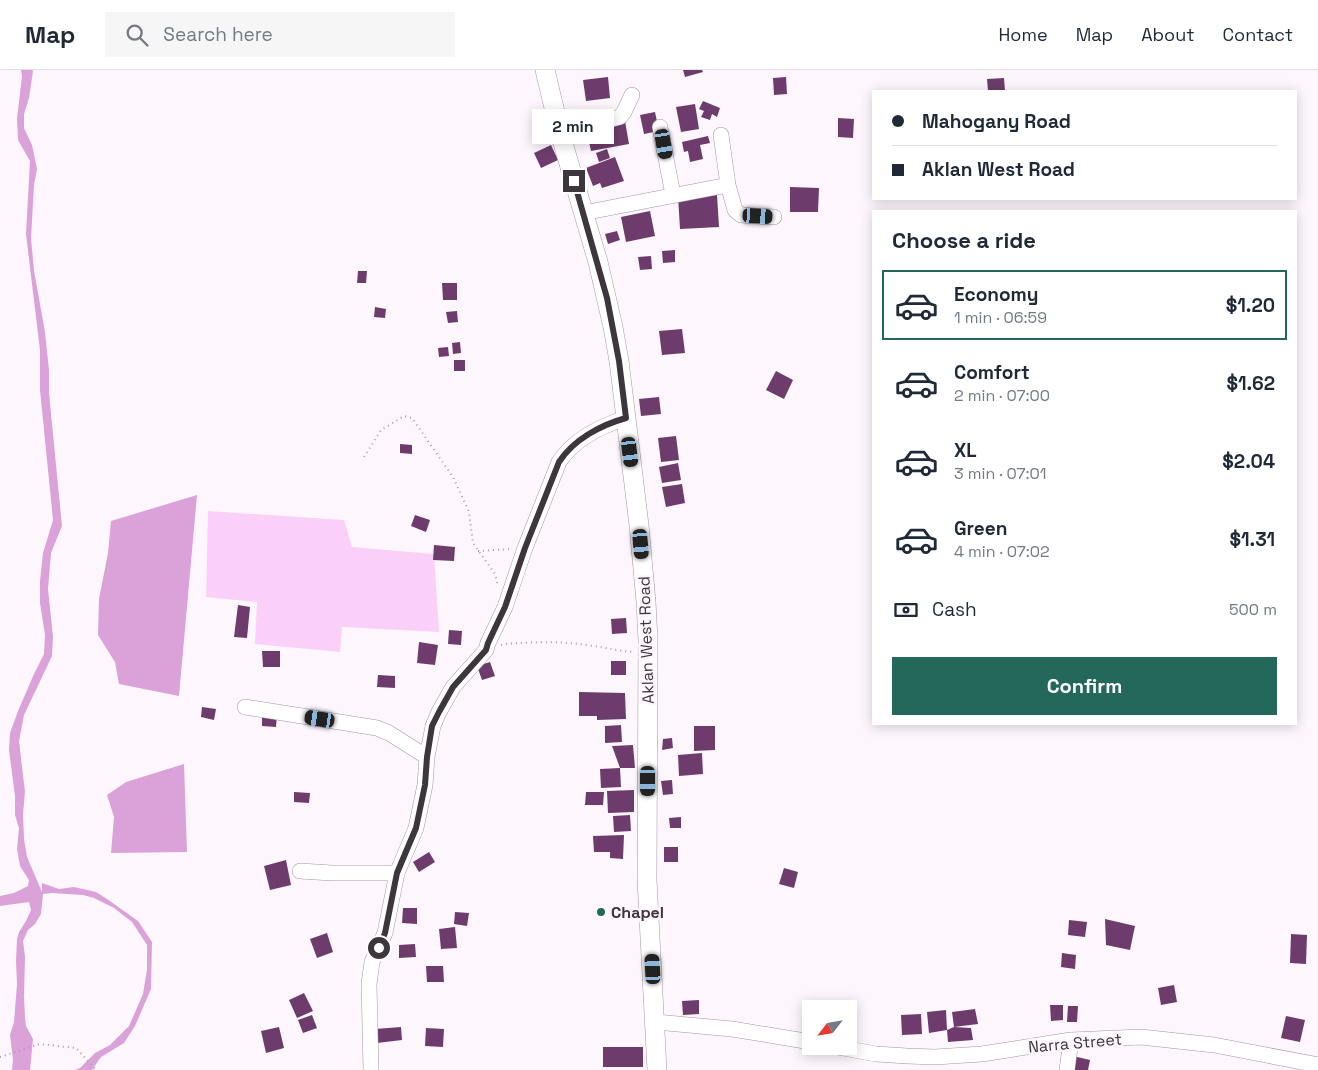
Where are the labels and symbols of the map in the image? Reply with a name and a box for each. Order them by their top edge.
callout: 2 min [533,108,615,144]
car [654,128,673,160]
route end [563,170,585,192]
car [742,208,773,224]
car [620,436,639,468]
car [632,528,649,560]
street label: Aklan West Road [633,576,659,704]
car [304,709,335,729]
car [640,766,655,796]
place label: Chapel [611,902,664,923]
marker: Chapel [595,906,607,918]
route start [368,937,390,959]
car [644,954,661,984]
north arrow [802,1000,858,1055]
street label: Narra Street [1027,1028,1123,1058]

